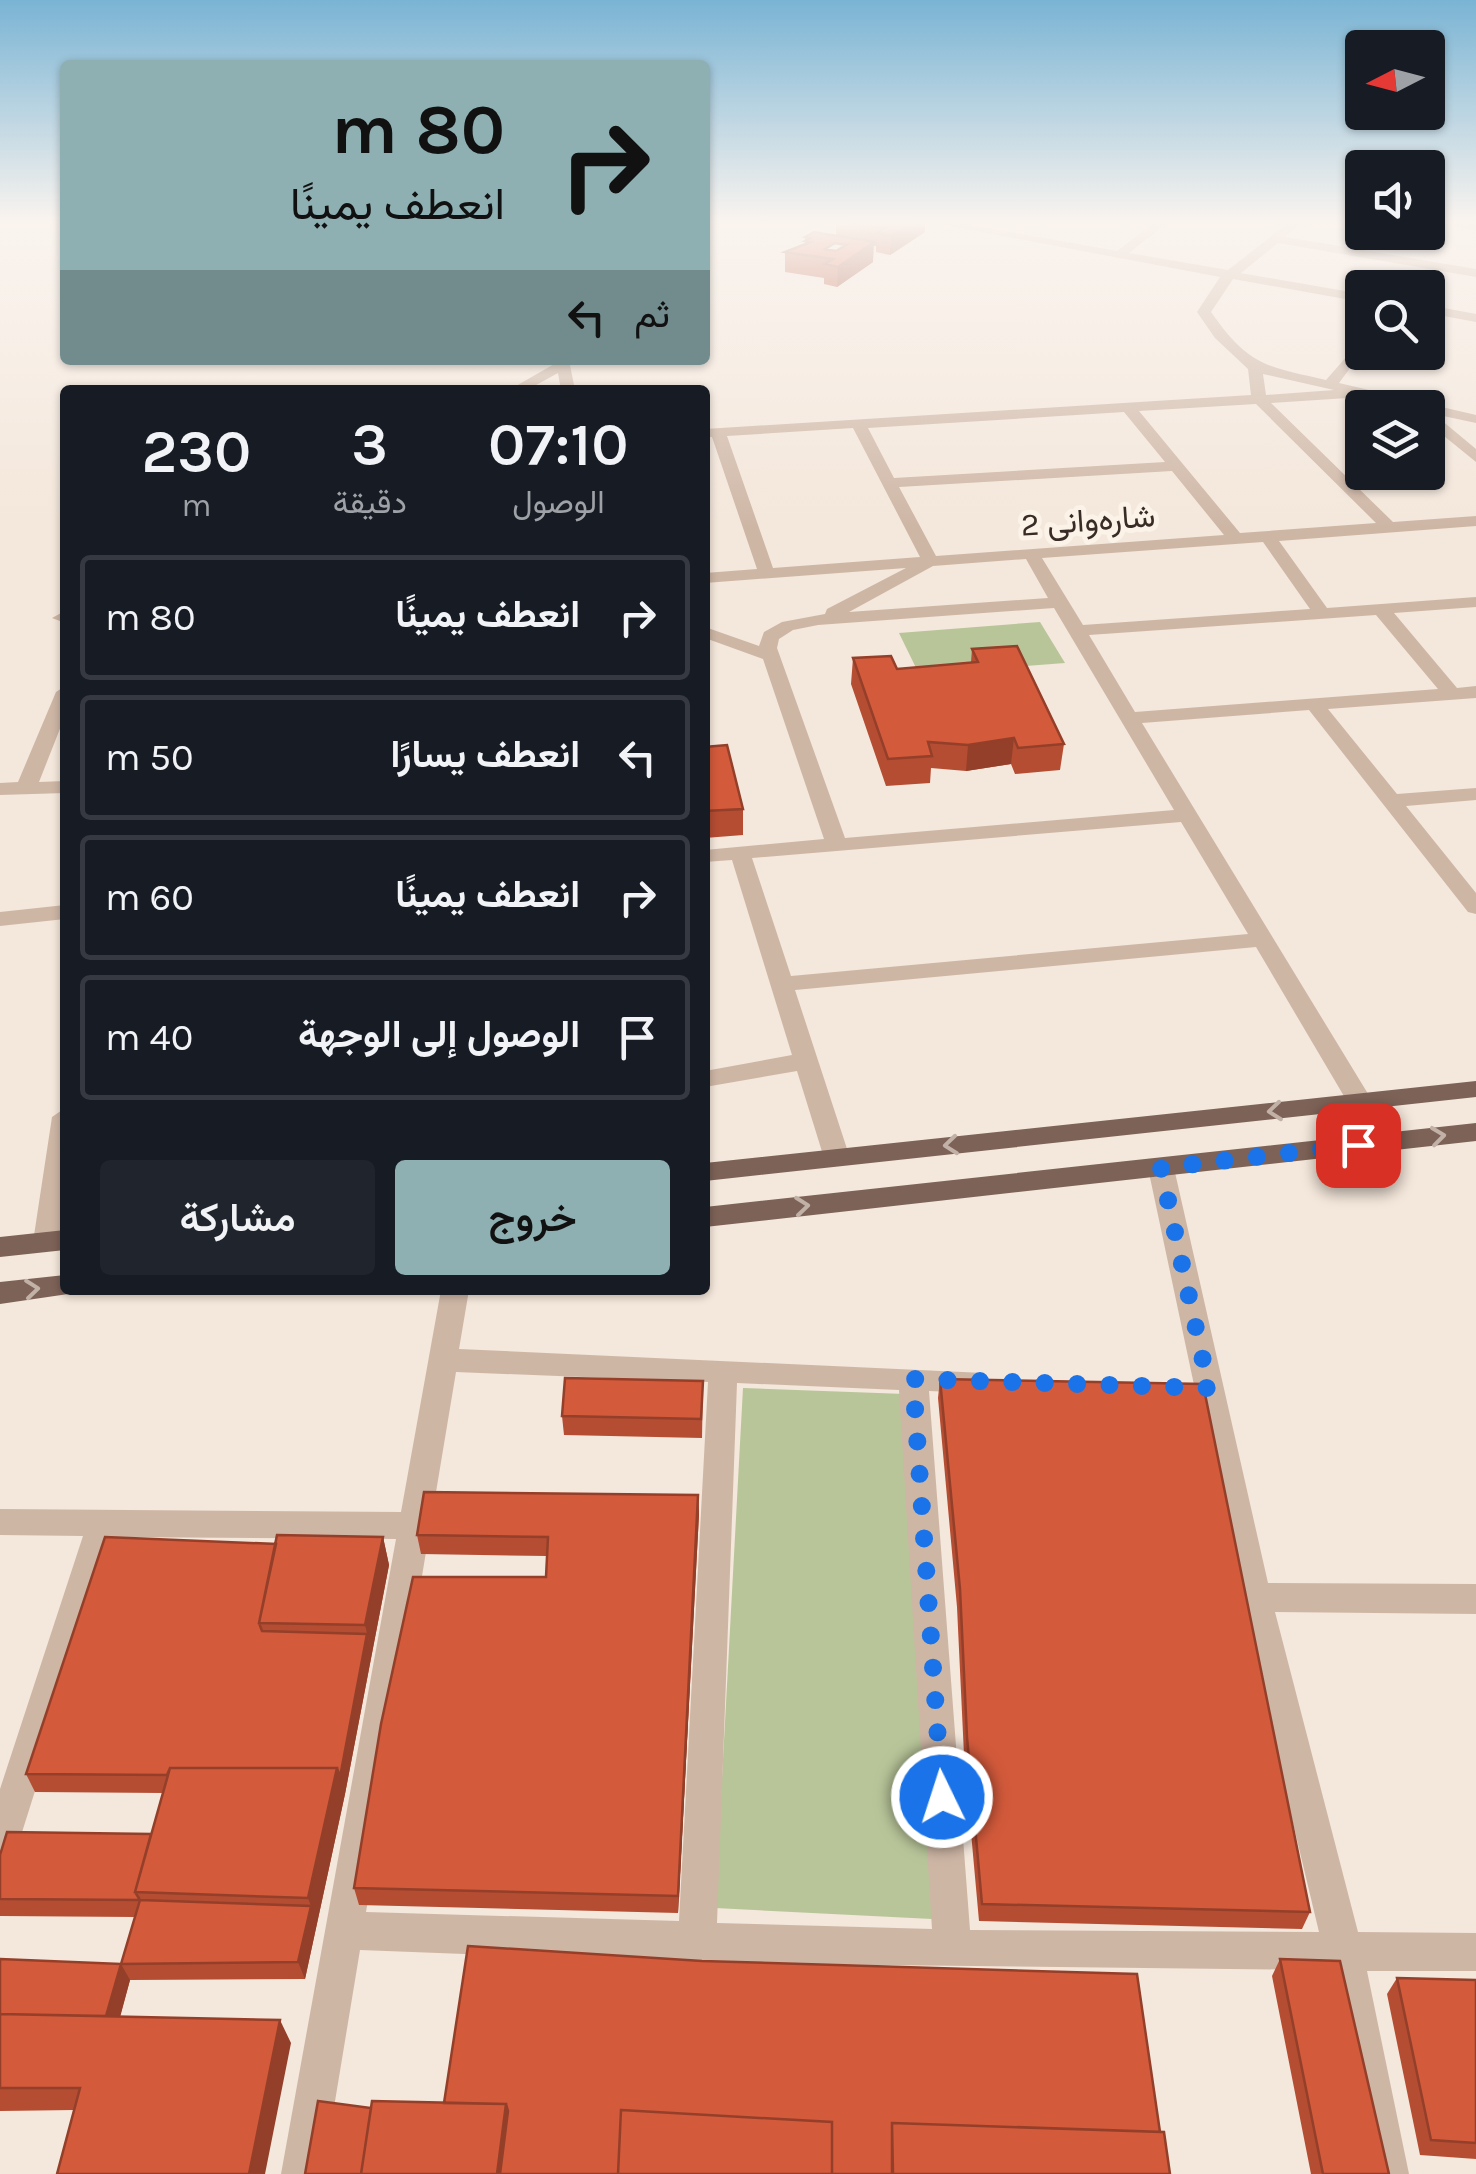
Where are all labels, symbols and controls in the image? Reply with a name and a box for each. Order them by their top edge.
north arrow [1345,30,1445,130]
map controls [1345,30,1445,490]
text: 80 m [331,89,505,171]
icon: right [540,100,670,230]
button: sound [1345,150,1445,250]
text: انعطف يمينًا [290,178,505,230]
button: search [1345,270,1445,370]
icon: left [559,290,614,345]
text: ثم [634,292,670,337]
button: layers [1345,390,1445,490]
text: 3 [351,410,388,480]
text: 07:10 [488,410,629,480]
text: 230 [141,417,251,487]
text: دقيقة [333,484,407,521]
text: الوصول [512,484,605,521]
text: m [181,487,211,524]
street label: شارەوانی 2 [1020,497,1157,545]
icon: right [610,590,665,645]
text: انعطف يمينًا [395,592,580,637]
text: 80 m [105,595,196,640]
icon: left [610,730,665,785]
text: انعطف يسارًا [391,732,580,777]
text: 50 m [105,735,194,780]
icon: right [610,870,665,925]
text: انعطف يمينًا [395,872,580,917]
text: 60 m [105,875,194,920]
icon: arrive [610,1010,665,1065]
text: الوصول إلى الوجهة [298,1012,580,1057]
text: 40 m [105,1015,193,1060]
one-way arrow [1266,1100,1282,1121]
pin [1316,1103,1401,1188]
icon: arrive [1331,1118,1386,1173]
one-way arrow [1430,1126,1446,1147]
one-way arrow [943,1134,959,1156]
button: مشاركة [100,1160,375,1275]
button: خروج [395,1160,670,1275]
one-way arrow [794,1196,810,1217]
one-way arrow [25,1279,41,1300]
position arrow [890,1745,994,1849]

